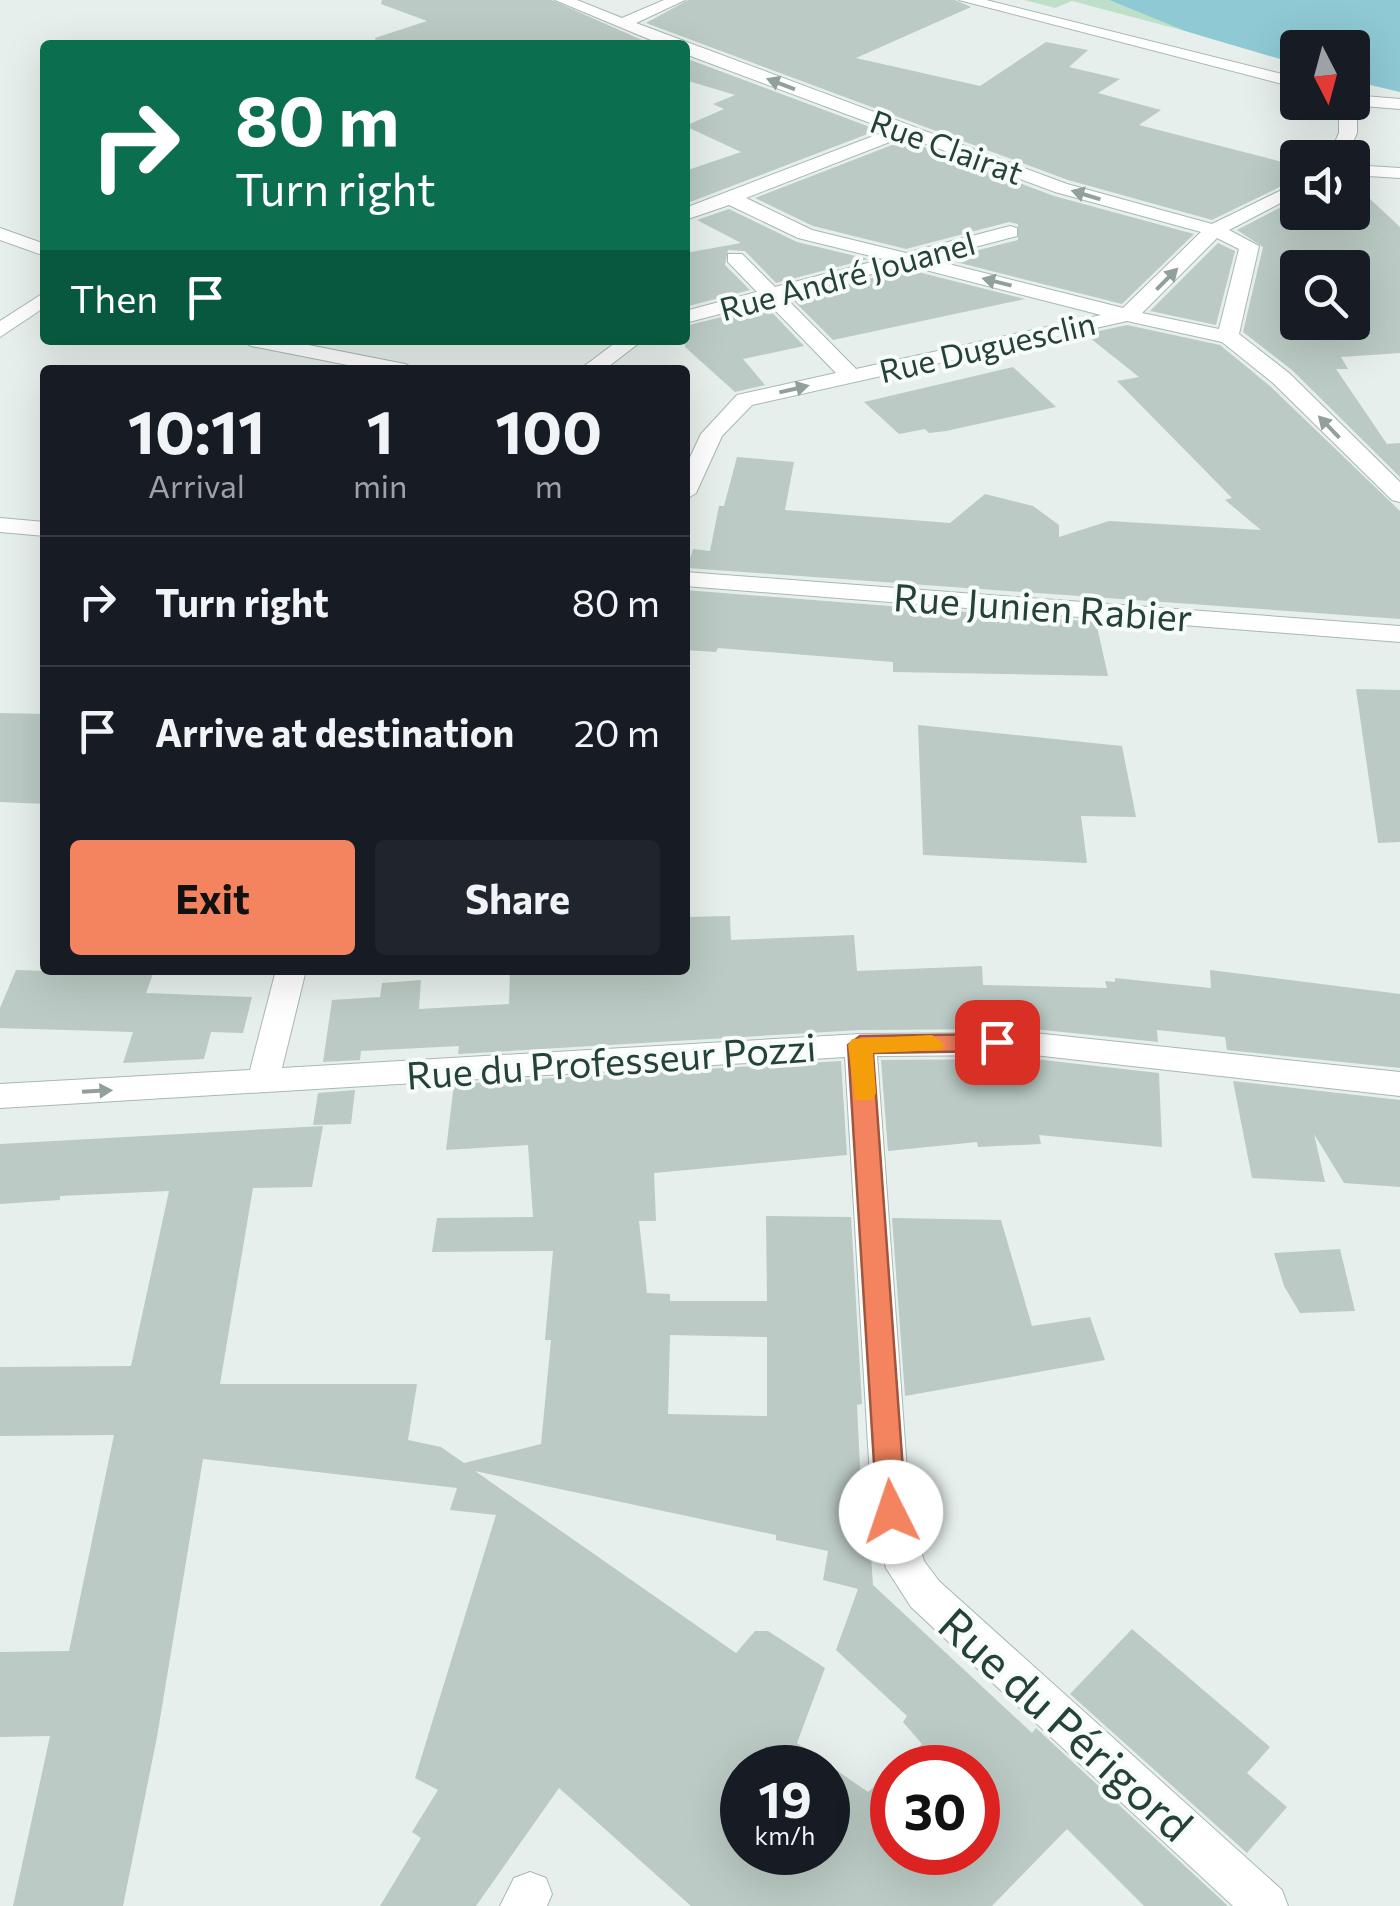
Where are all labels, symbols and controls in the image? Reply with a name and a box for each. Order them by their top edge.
north arrow [1280,30,1370,120]
map controls [1280,30,1370,340]
text: 80 m [235,75,399,160]
one-way arrow [765,76,795,91]
icon: right [70,80,200,210]
street label: Rue Clairat [865,100,1029,192]
button: sound [1280,140,1370,230]
text: Turn right [235,160,436,215]
one-way arrow [1070,187,1101,202]
street label: Rue André Jouanel [715,222,979,328]
button: search [1280,250,1370,340]
one-way arrow [1155,267,1179,291]
icon: arrive [178,270,233,325]
text: Then [70,274,158,321]
one-way arrow [981,274,1012,289]
street label: Rue Duguesclin [875,302,1099,390]
one-way arrow [779,381,810,396]
text: 10:11 [128,393,265,466]
text: 1 [367,393,394,466]
text: 100 [495,393,602,466]
one-way arrow [1318,416,1342,440]
text: Arrival [148,465,245,505]
text: min [353,465,407,505]
text: m [535,465,563,505]
street label: Rue Junien Rabier [892,572,1194,640]
icon: right [70,574,125,629]
text: Turn right [155,578,329,625]
text: 80 m [572,578,660,625]
icon: arrive [70,704,125,759]
text: Arrive at destination [155,708,514,755]
text: 20 m [574,708,660,755]
button: Exit [70,840,355,955]
button: Share [375,840,660,955]
pin [955,1000,1040,1085]
icon: arrive [970,1015,1025,1070]
street label: Rue du Professeur Pozzi [404,1022,818,1098]
one-way arrow [82,1083,114,1099]
position arrow [839,1460,943,1564]
street label: Rue du Périgord [929,1595,1205,1851]
speed limit sign: 30 [870,1745,1000,1875]
text: 19 [758,1767,812,1828]
text: km/h [755,1820,815,1850]

